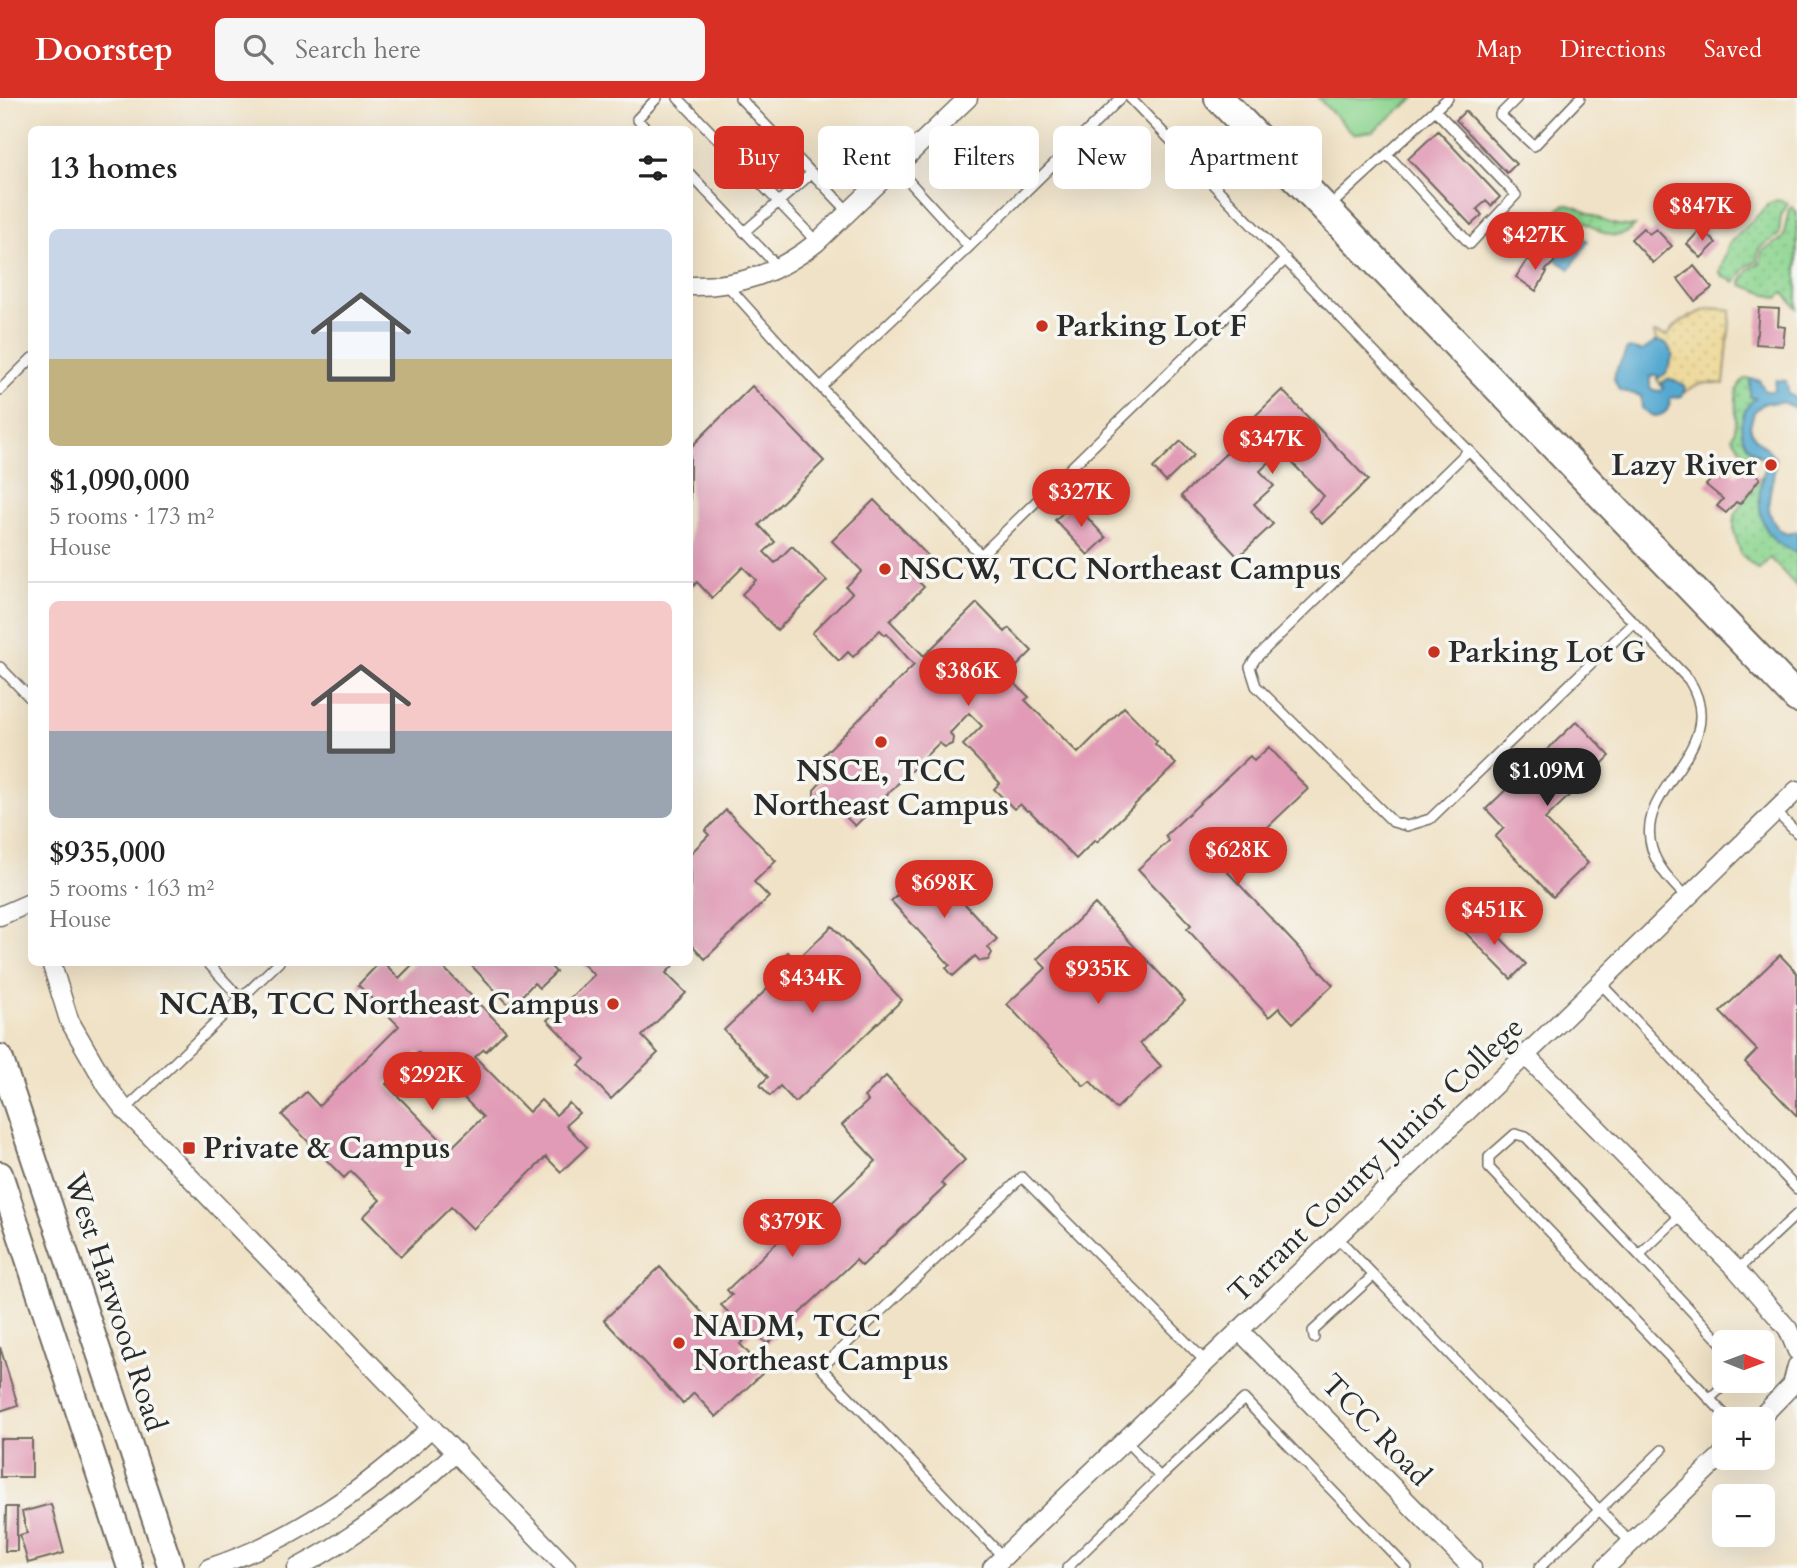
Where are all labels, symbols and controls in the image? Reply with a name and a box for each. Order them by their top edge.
search box [215,18,705,81]
text: Doorstep [35,27,173,72]
icon: search [239,30,277,68]
text: Search here [295,32,421,67]
text: Map [1476,33,1522,66]
text: Directions [1560,33,1666,66]
text: Saved [1704,33,1762,66]
chip: Buy [714,126,804,189]
chip: Rent [818,126,915,189]
chip: Filters [929,126,1039,189]
chip: New [1053,126,1151,189]
chip: Apartment [1165,126,1322,189]
text: 13 homes [49,148,178,189]
icon: filters [634,149,672,187]
pin: $847K [1653,184,1751,243]
text: $847K [1669,190,1735,221]
pin: $427K [1486,212,1584,272]
text: $427K [1502,219,1568,250]
icon: home [298,274,424,400]
place label: Parking Lot F [1056,306,1247,347]
marker: Parking Lot F [1034,318,1050,334]
pin: $347K [1223,416,1321,476]
text: $347K [1239,423,1305,454]
place label: Lazy River [1611,445,1758,486]
marker: Lazy River [1763,457,1779,473]
text: $1,090,000 [49,460,190,501]
pin: $327K [1032,470,1130,529]
text: $327K [1048,476,1114,507]
text: 5 rooms · 173 m² [49,501,214,532]
text: House [49,532,111,563]
place label: NSCW, TCC Northeast Campus [899,549,1341,590]
marker: NSCW, TCC Northeast Campus [877,561,893,577]
place label: Parking Lot G [1448,632,1646,673]
marker: Parking Lot G [1426,644,1442,660]
icon: home [298,646,424,772]
pin: $386K [919,648,1017,708]
text: $386K [935,655,1001,686]
marker: NSCE, TCC Northeast Campus [873,734,889,750]
pin: $1.09M [1490,748,1604,808]
place label: NSCE, TCC Northeast Campus [753,751,1009,826]
text: $1.09M [1509,755,1585,786]
pin: $628K [1189,828,1287,887]
text: $935,000 [49,832,165,873]
text: $628K [1205,834,1271,865]
pin: $698K [895,860,993,920]
text: $698K [911,867,977,898]
text: 5 rooms · 163 m² [49,873,214,904]
pin: $451K [1445,888,1543,947]
text: $451K [1461,894,1527,925]
text: House [49,904,111,935]
pin: $935K [1049,946,1147,1006]
text: $935K [1065,953,1131,984]
pin: $434K [763,956,861,1015]
text: $434K [779,962,845,993]
place label: NCAB, TCC Northeast Campus [159,984,599,1025]
marker: NCAB, TCC Northeast Campus [605,996,621,1012]
street label: Tarrant County Junior College [1219,1008,1533,1312]
pin: $292K [383,1052,481,1112]
text: $292K [399,1059,465,1090]
place label: Private & Campus [203,1128,450,1169]
marker: Private & Campus [181,1140,197,1156]
street label: West Harwood Road [54,1166,176,1437]
pin: $379K [743,1200,841,1259]
text: $379K [759,1206,825,1237]
place label: NADM, TCC Northeast Campus [693,1306,949,1381]
north arrow [1712,1330,1774,1393]
map controls [1712,1330,1775,1547]
marker: NADM, TCC Northeast Campus [671,1335,687,1351]
street label: TCC Road [1312,1365,1440,1495]
button: + [1712,1407,1775,1470]
button: − [1712,1484,1775,1547]

